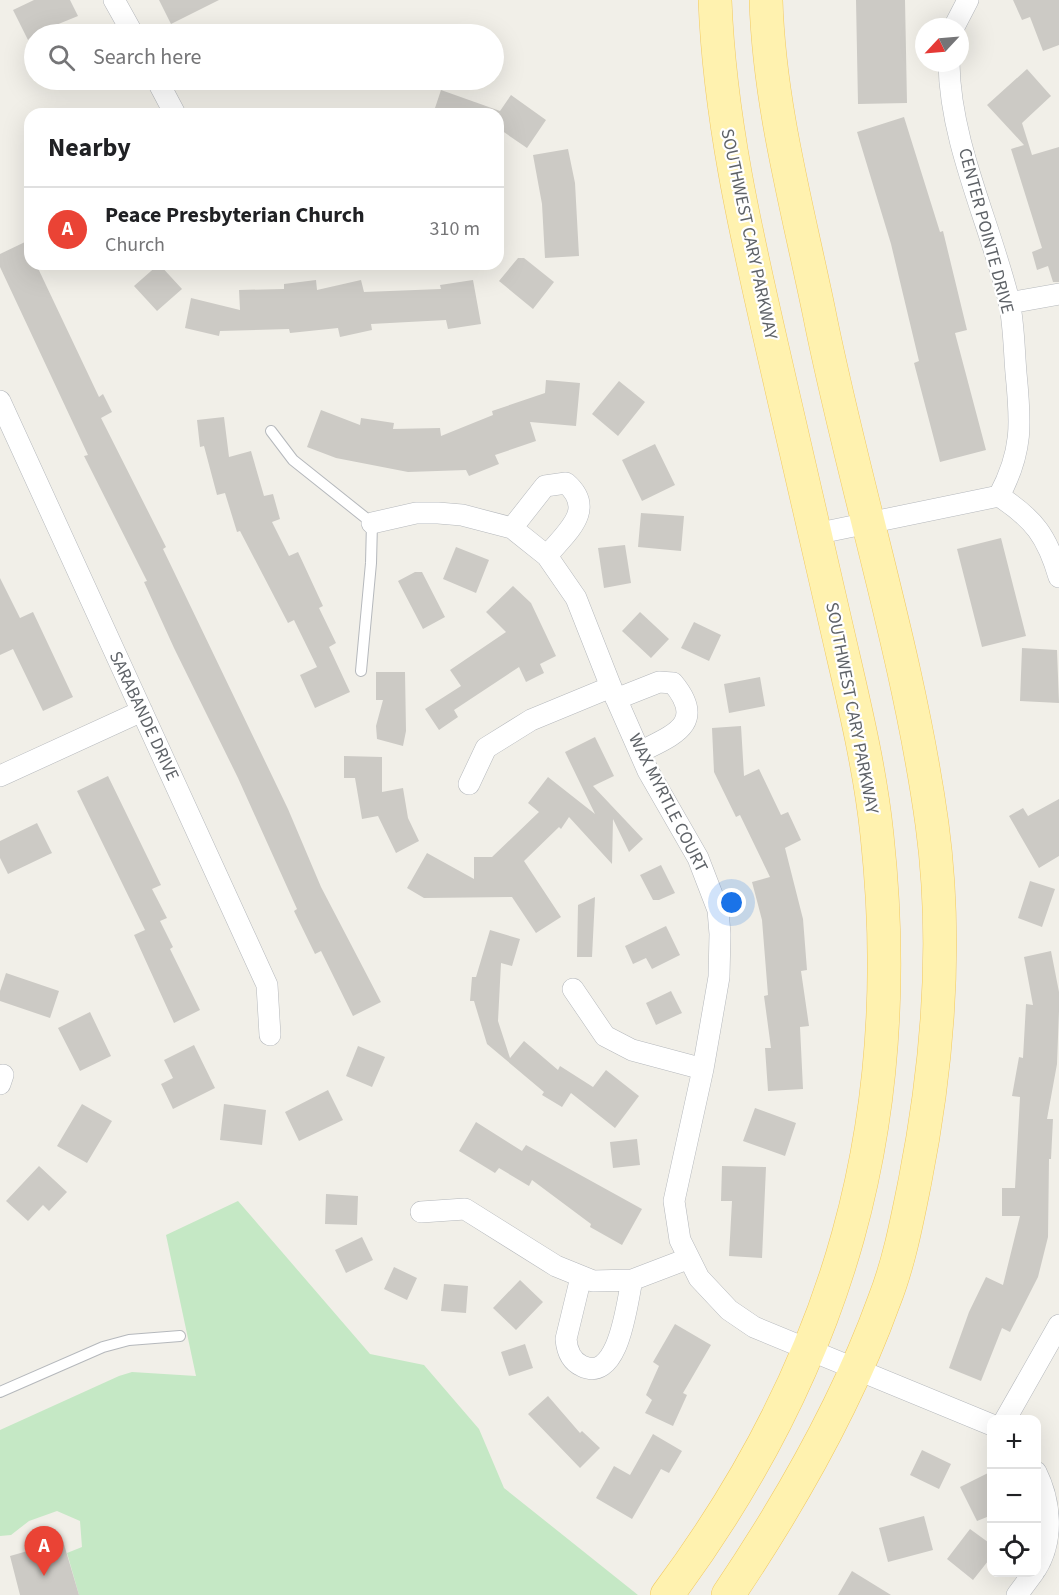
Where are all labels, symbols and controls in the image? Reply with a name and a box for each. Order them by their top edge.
north arrow [915,18,969,72]
search box [24,24,504,90]
icon: search [45,41,78,74]
text: Search here [93,41,201,73]
street label: SOUTHWEST CARY PARKWAY [714,126,784,342]
text: Nearby [48,129,131,166]
street label: CENTER POINTE DRIVE [952,145,1020,317]
text: Peace Presbyterian Church [105,199,365,231]
text: A [62,215,73,243]
text: 310 m [430,215,480,243]
text: Church [105,231,165,259]
street label: SOUTHWEST CARY PARKWAY [819,600,885,816]
street label: SARABANDE DRIVE [103,647,185,785]
street label: WAX MYRTLE COURT [622,729,714,877]
your location [717,888,746,917]
map controls [987,1415,1041,1577]
button: + [987,1415,1041,1469]
button: − [987,1469,1041,1523]
button: locate [987,1523,1041,1577]
pin: A [24,1526,63,1576]

